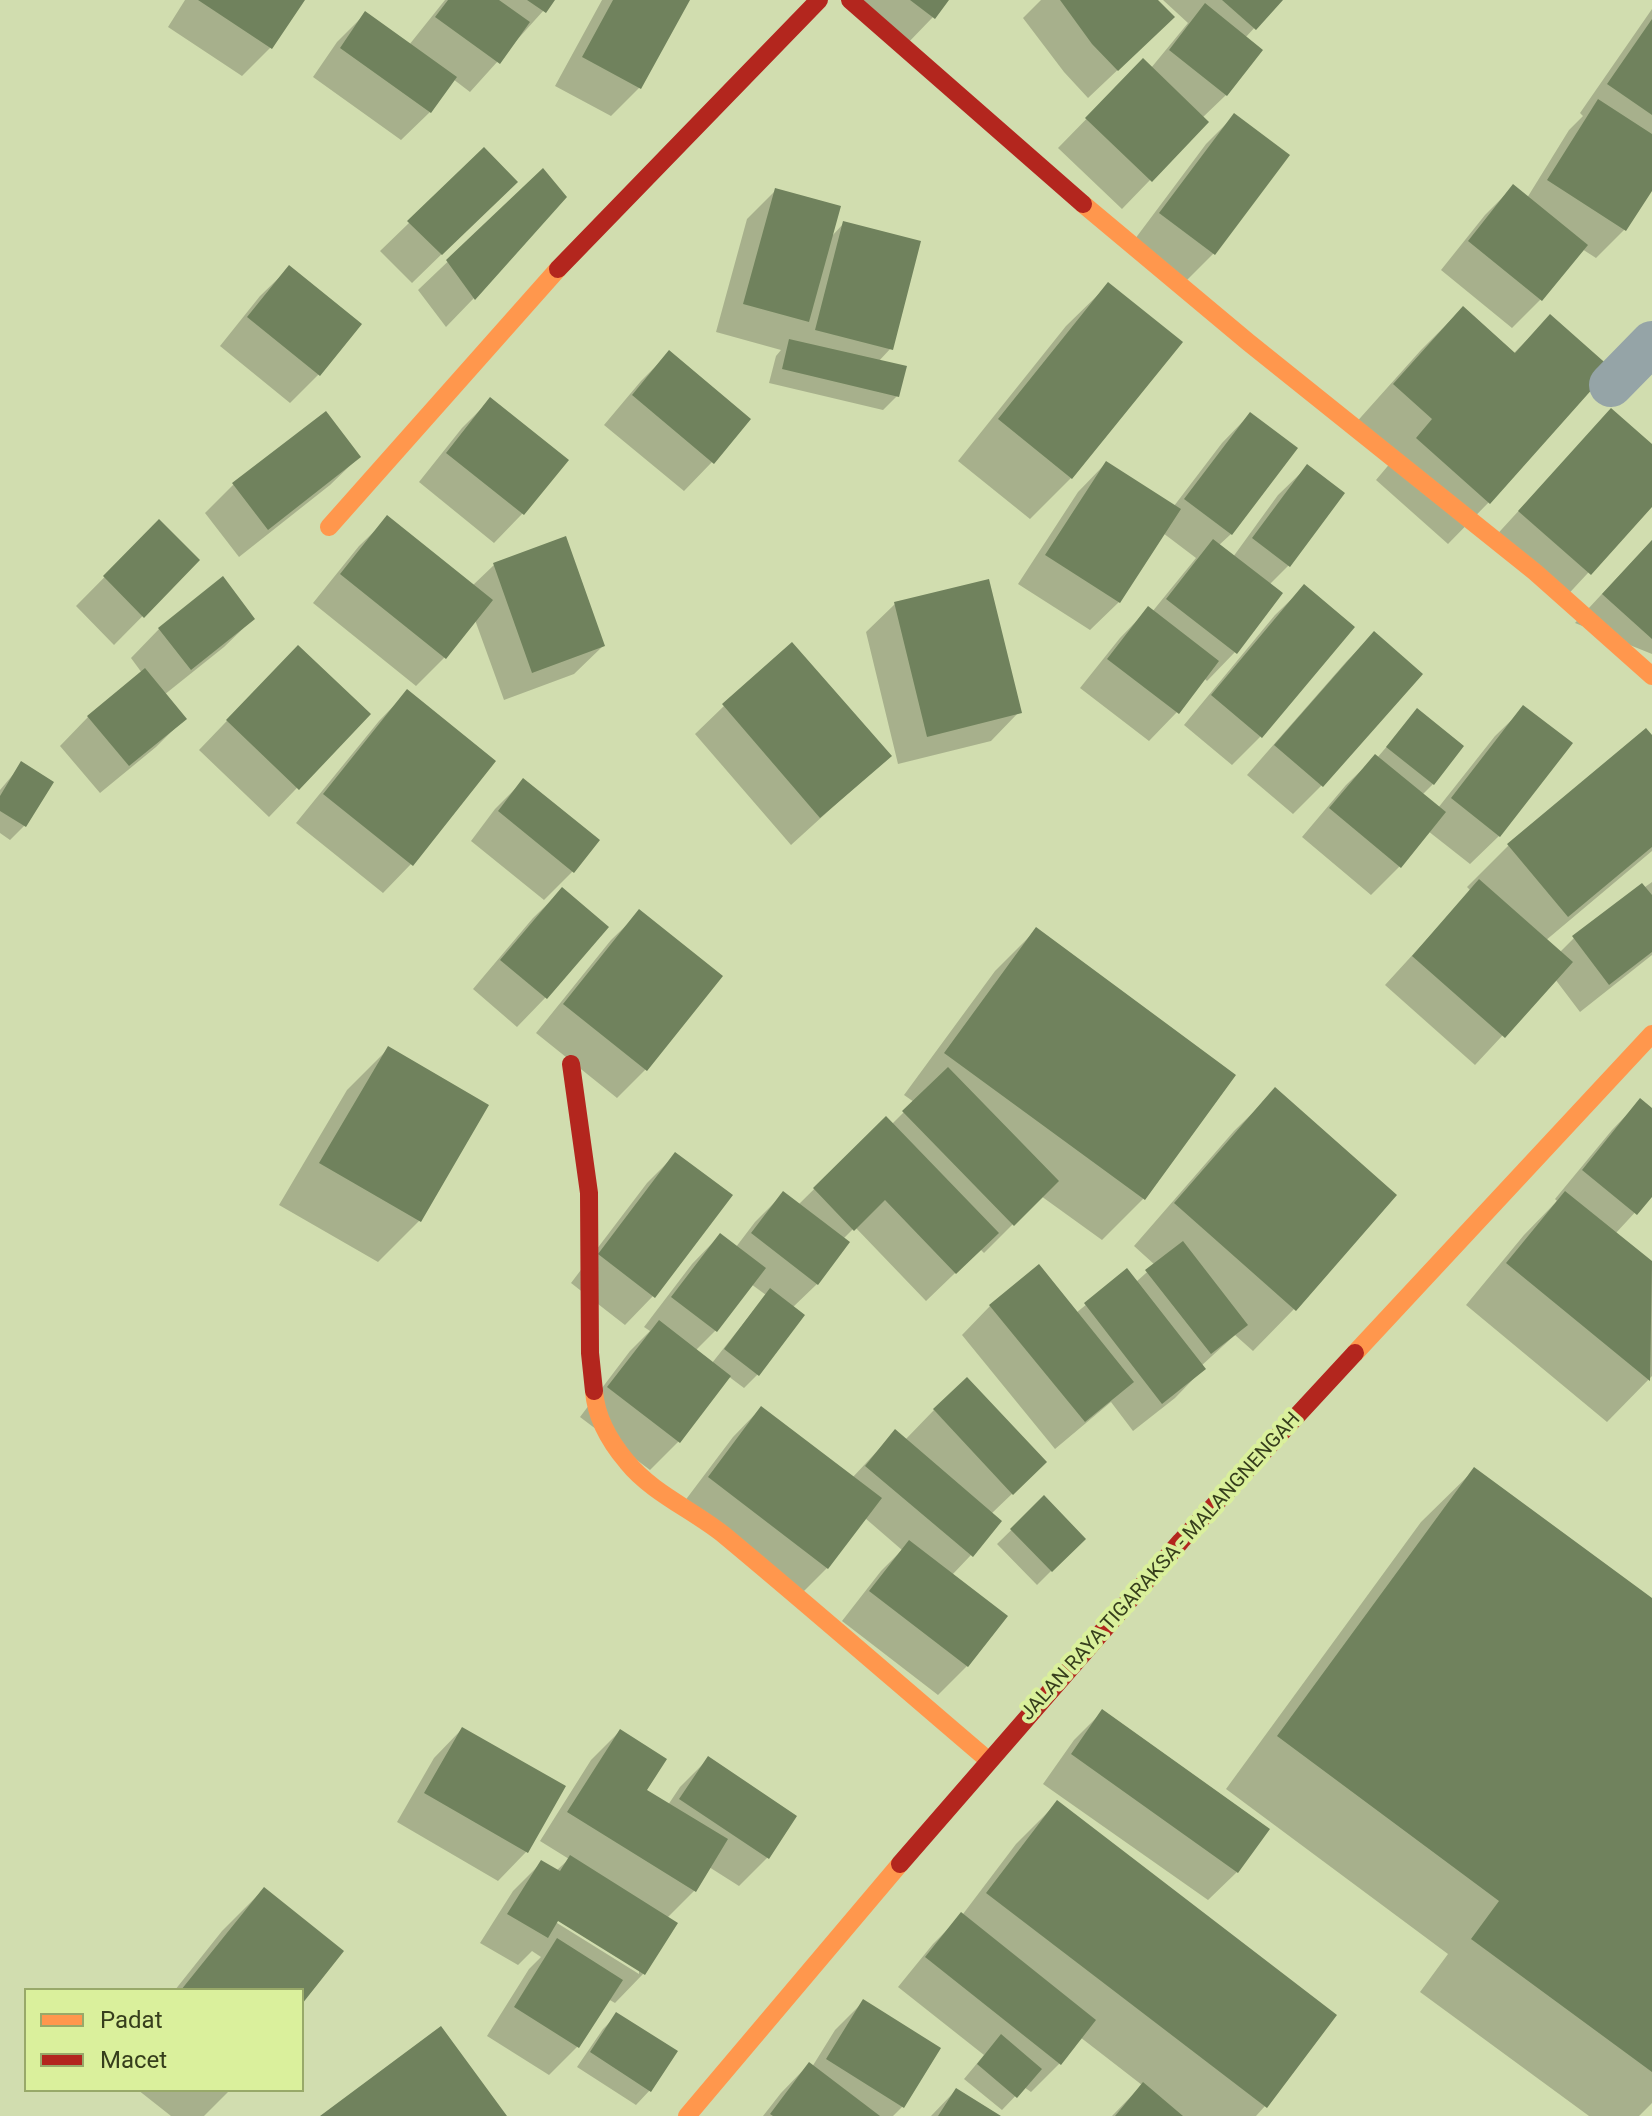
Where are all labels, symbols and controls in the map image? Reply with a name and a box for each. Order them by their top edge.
street label: JALAN RAYA TIGARAKSA - MALANGNENGAH [1016,1408,1306,1726]
legend [24,1988,304,2092]
text: Padat [100,2006,163,2034]
text: Macet [100,2046,167,2074]

